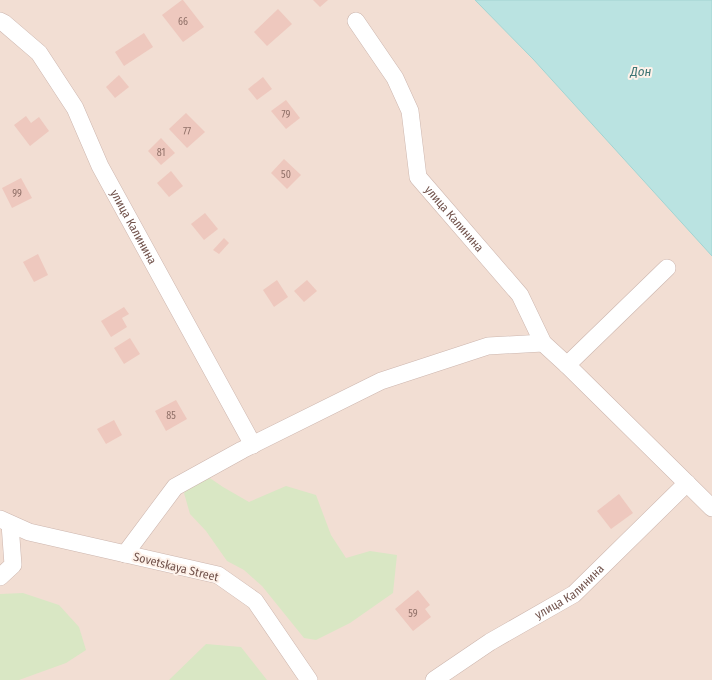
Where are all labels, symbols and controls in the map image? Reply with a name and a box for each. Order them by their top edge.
house number: 66 [178,16,188,28]
water label: Дон [630,64,652,79]
house number: 79 [282,109,291,121]
house number: 77 [183,126,191,138]
house number: 81 [157,147,165,159]
house number: 50 [281,169,291,181]
street label: улица Калинина [422,183,487,255]
street label: улица Калинина [107,187,160,267]
house number: 99 [12,188,22,200]
house number: 85 [166,410,176,422]
street label: Sovetskaya Street [132,550,220,584]
street label: улица Калинина [532,562,607,622]
house number: 59 [408,608,418,620]

